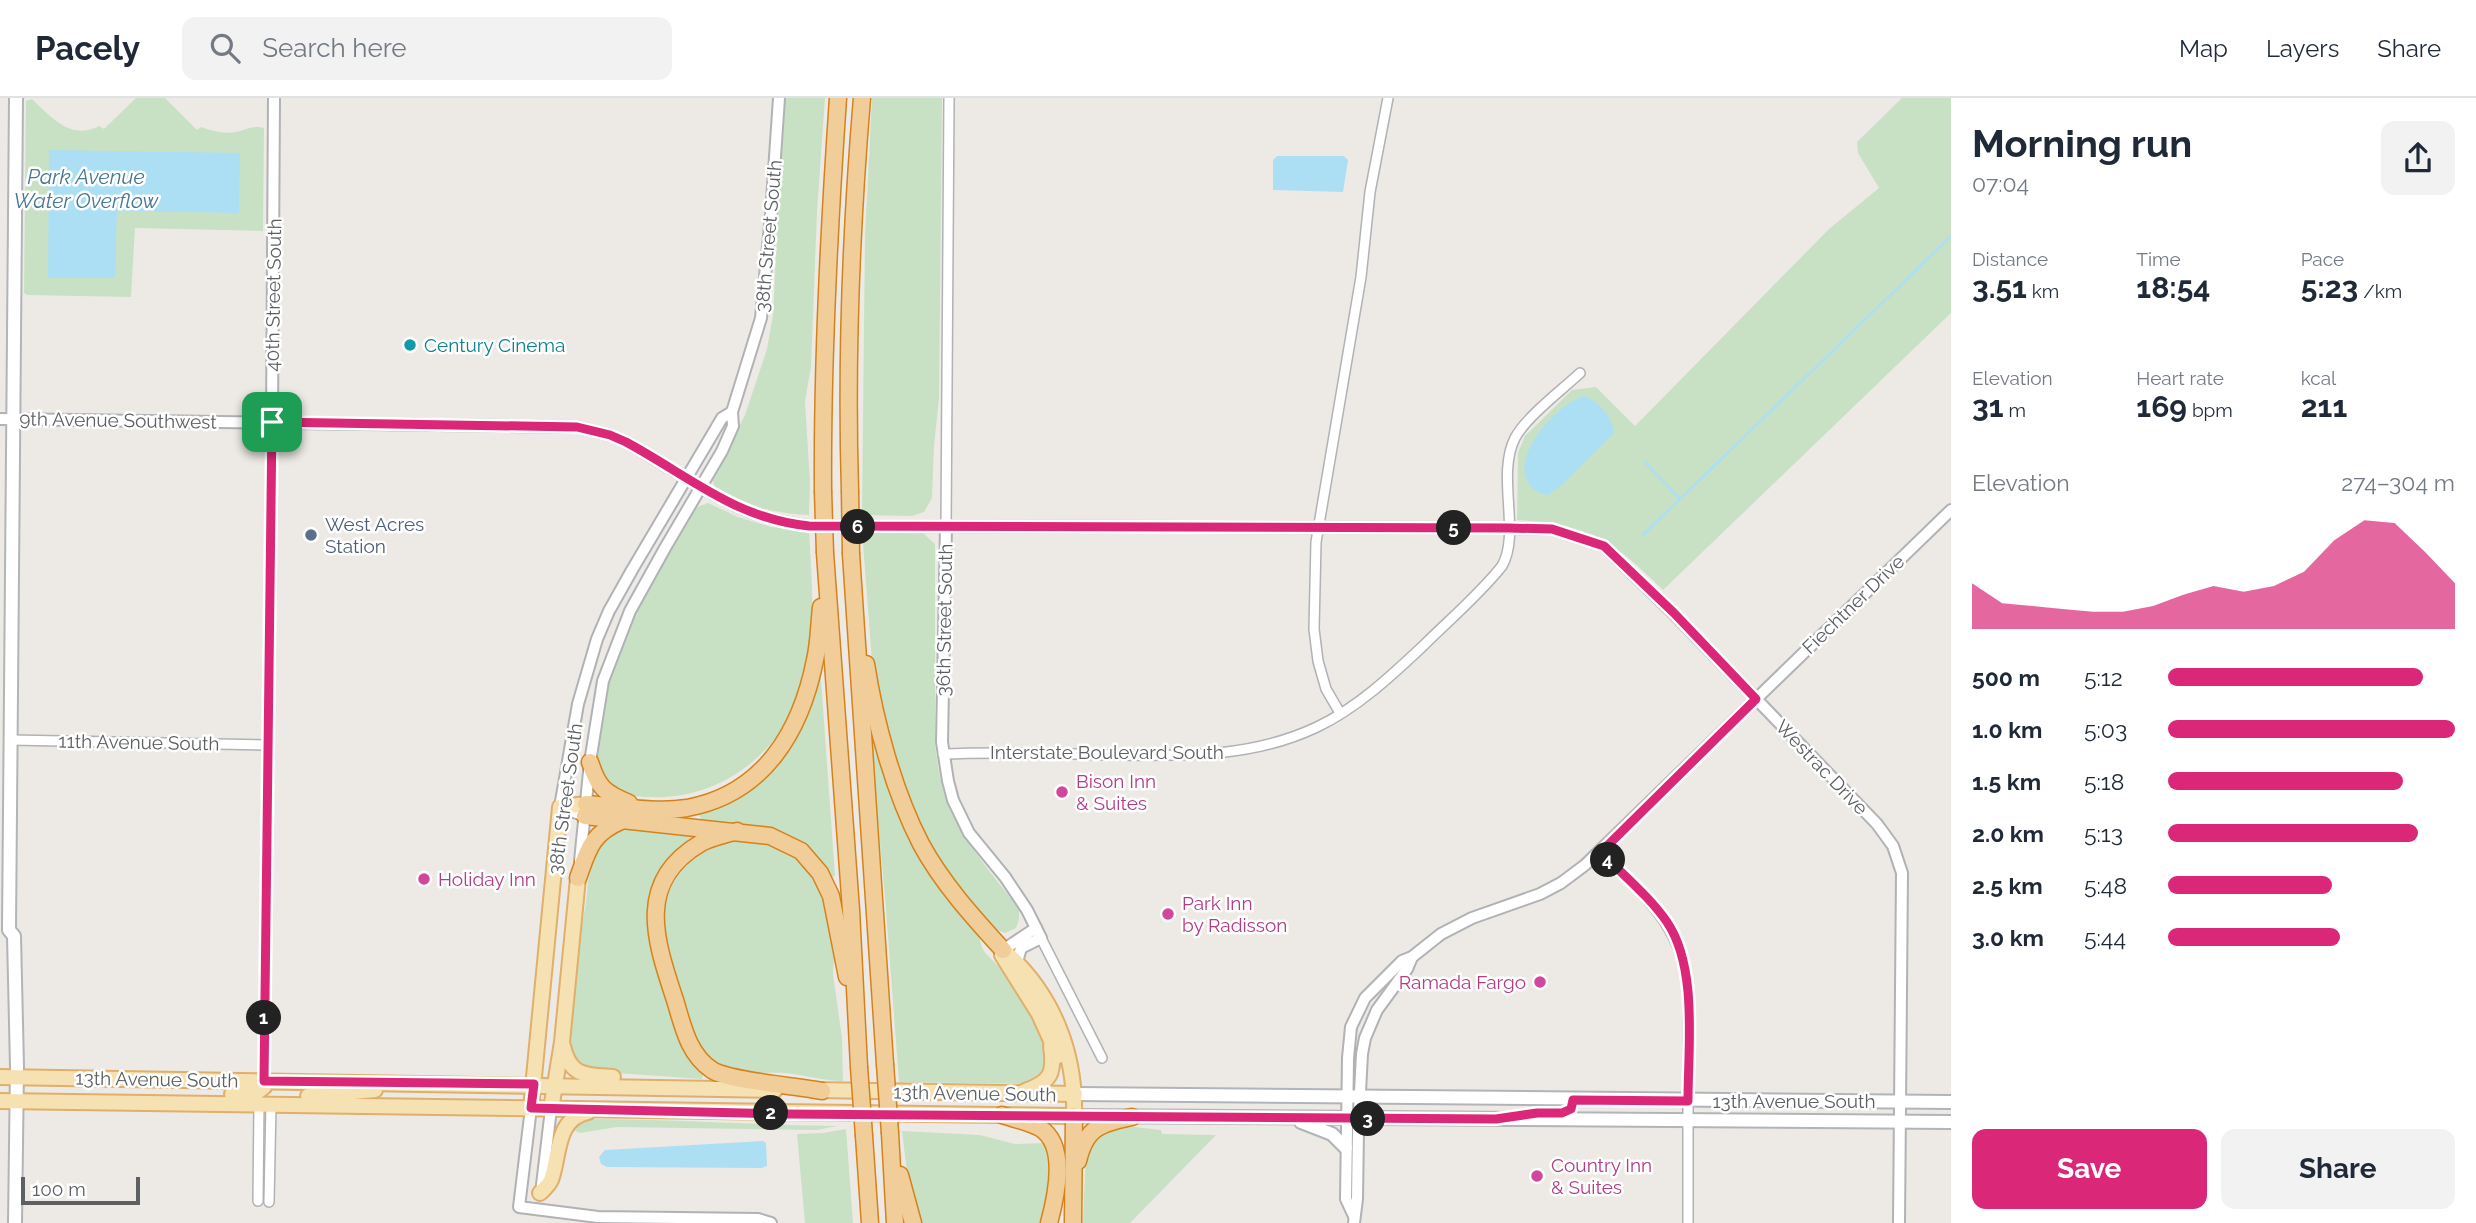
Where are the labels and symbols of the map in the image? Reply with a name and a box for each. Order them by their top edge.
street label: 38th Street South [750,159,786,313]
water label: Park Avenue Water Overflow [14,164,160,213]
street label: 40th Street South [261,218,285,372]
place label: Century Cinema [424,334,565,356]
marker: Century Cinema [402,337,418,353]
pin [242,392,302,452]
street label: 9th Avenue Southwest [19,407,218,433]
pin: 6 [840,510,876,544]
pin: 5 [1436,510,1472,546]
place label: West Acres Station [325,513,424,557]
marker: West Acres Station [303,527,319,543]
street label: 36th Street South [932,543,956,697]
street label: Fiechtner Drive [1798,550,1908,658]
street label: Westrac Drive [1771,715,1873,819]
street label: 38th Street South [543,722,587,876]
street label: 11th Avenue South [58,730,220,754]
street label: Interstate Boulevard South [990,741,1224,763]
place label: Bison Inn & Suites [1076,770,1156,814]
marker: Bison Inn & Suites [1054,784,1070,800]
pin: 4 [1590,842,1626,878]
place label: Holiday Inn [438,868,536,890]
marker: Holiday Inn [416,871,432,887]
place label: Park Inn by Radisson [1182,892,1287,936]
marker: Park Inn by Radisson [1160,906,1176,922]
place label: Ramada Fargo [1399,971,1526,993]
marker: Ramada Fargo [1532,974,1548,990]
pin: 1 [246,1000,282,1035]
street label: 13th Avenue South [75,1067,239,1091]
street label: 13th Avenue South [893,1081,1057,1105]
street label: 13th Avenue South [1712,1090,1876,1112]
pin: 2 [754,1096,788,1130]
pin: 3 [1350,1102,1386,1136]
place label: Country Inn & Suites [1551,1154,1652,1198]
marker: Country Inn & Suites [1529,1168,1545,1184]
scale bar [21,1174,140,1206]

